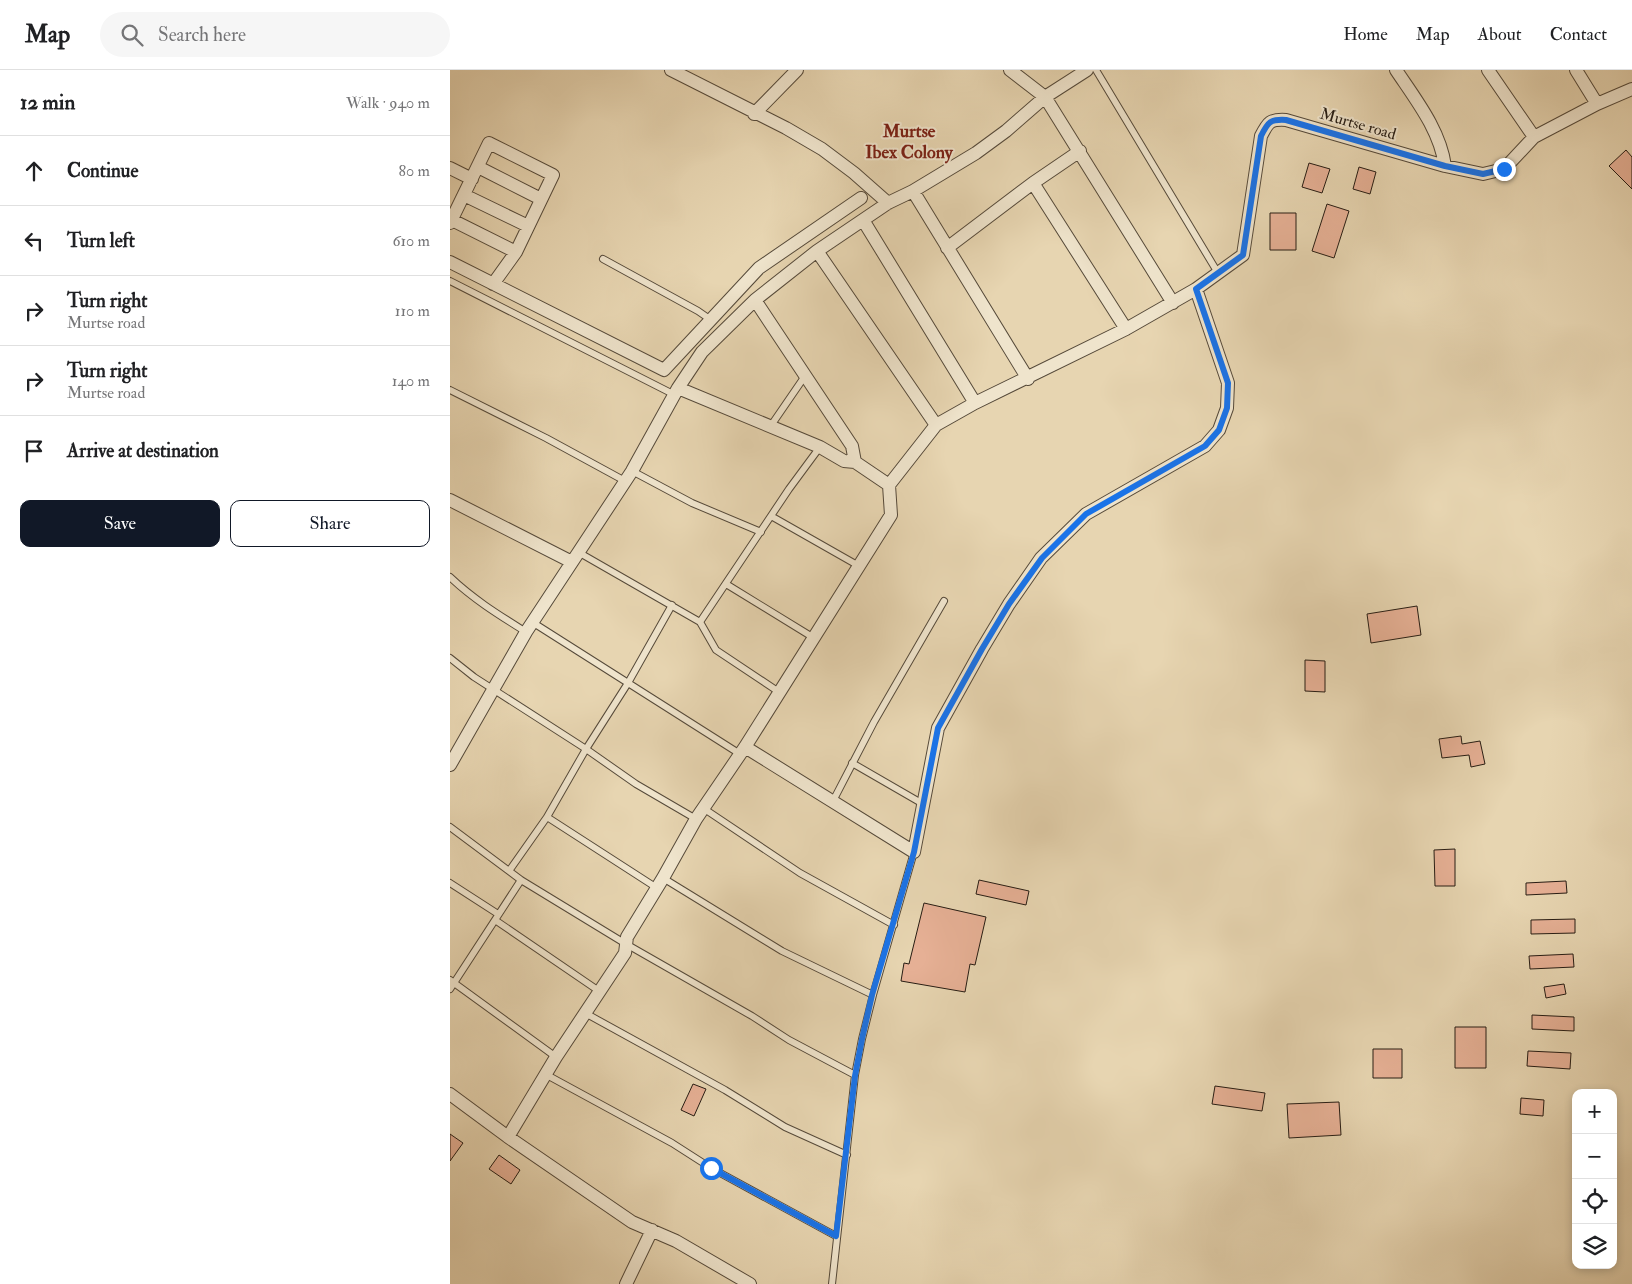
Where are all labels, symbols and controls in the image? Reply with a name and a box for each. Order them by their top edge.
search box [100,12,450,57]
text: Map [25,19,70,50]
icon: search [118,21,146,49]
text: Search here [158,23,246,47]
text: Home [1343,23,1388,46]
text: Map [1416,23,1450,46]
text: About [1478,23,1522,46]
text: Contact [1550,23,1607,46]
text: 12 min [20,89,75,116]
text: Walk · 940 m [346,93,430,113]
street label: Murtse road [1318,104,1398,144]
district label: Murtse Ibex Colony [865,120,954,164]
icon: ahead [20,157,48,185]
route end [1493,158,1516,181]
text: Continue [67,159,138,183]
text: 80 m [399,161,430,181]
icon: left [20,227,48,255]
text: Turn left [67,229,135,253]
text: 610 m [392,231,430,251]
text: Turn right [67,289,147,313]
icon: right [20,297,48,325]
text: 110 m [395,301,430,321]
text: Murtse road [67,313,145,333]
text: Turn right [67,359,147,383]
icon: right [20,367,48,395]
text: 140 m [392,371,430,391]
text: Murtse road [67,383,145,403]
icon: arrive [20,437,48,465]
text: Arrive at destination [67,439,219,463]
button: Save [20,500,220,547]
button: Share [230,500,430,547]
map controls [1572,1089,1617,1269]
button: + [1572,1089,1617,1134]
button: − [1572,1134,1617,1179]
route start [700,1157,723,1180]
button: locate [1572,1179,1617,1224]
button: layers [1572,1224,1617,1269]

